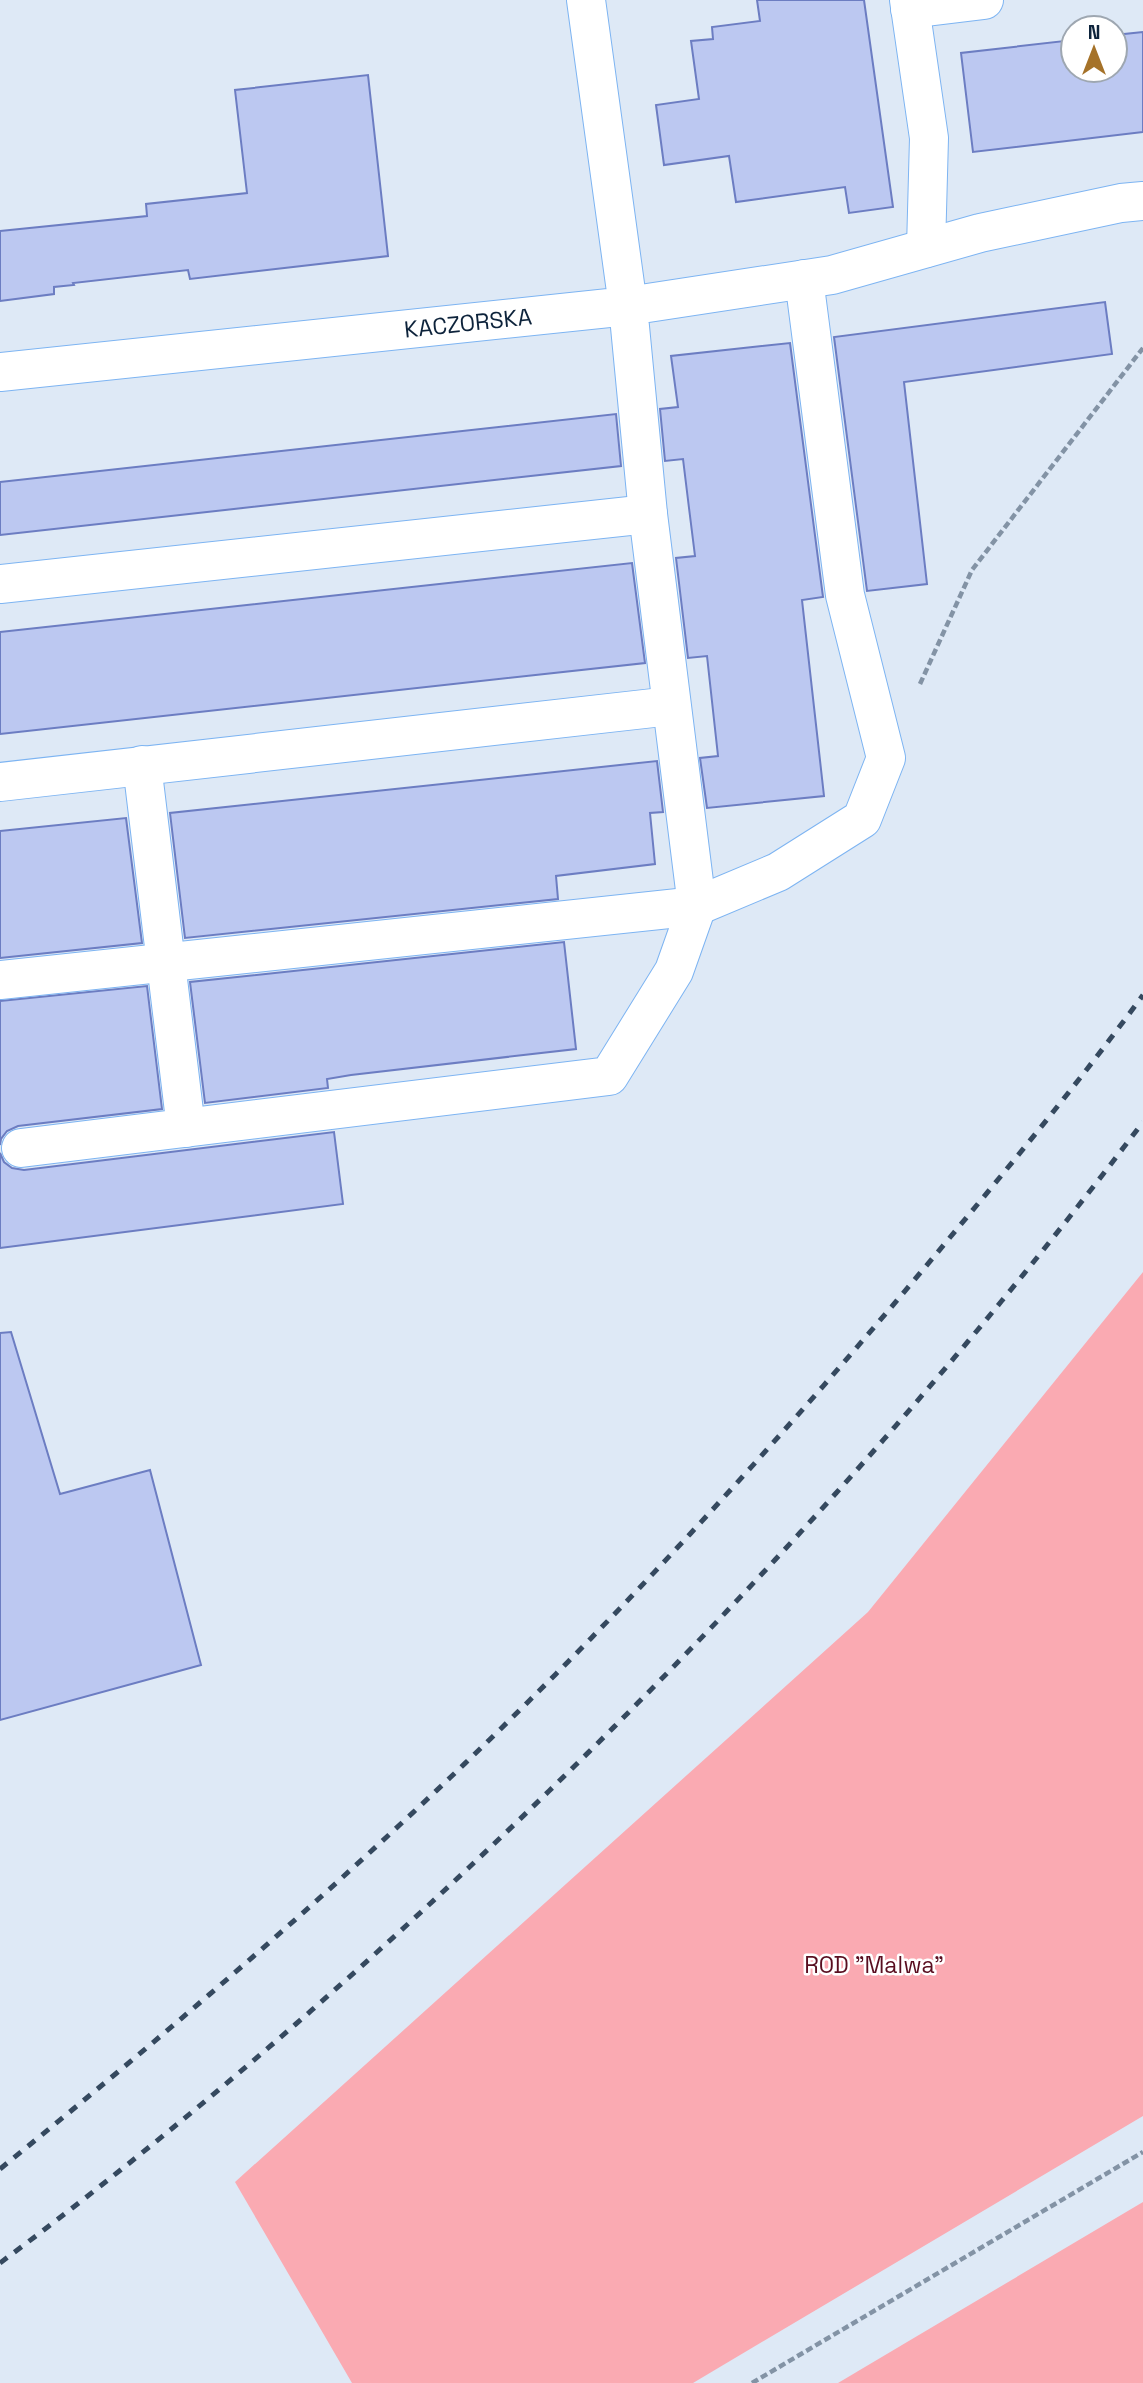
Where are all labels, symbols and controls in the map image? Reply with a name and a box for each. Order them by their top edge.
north arrow [1059,14,1129,84]
text: N [1088,20,1100,45]
street label: KACZORSKA [403,301,533,345]
park label: ROD "Malwa" [804,1950,944,1980]

